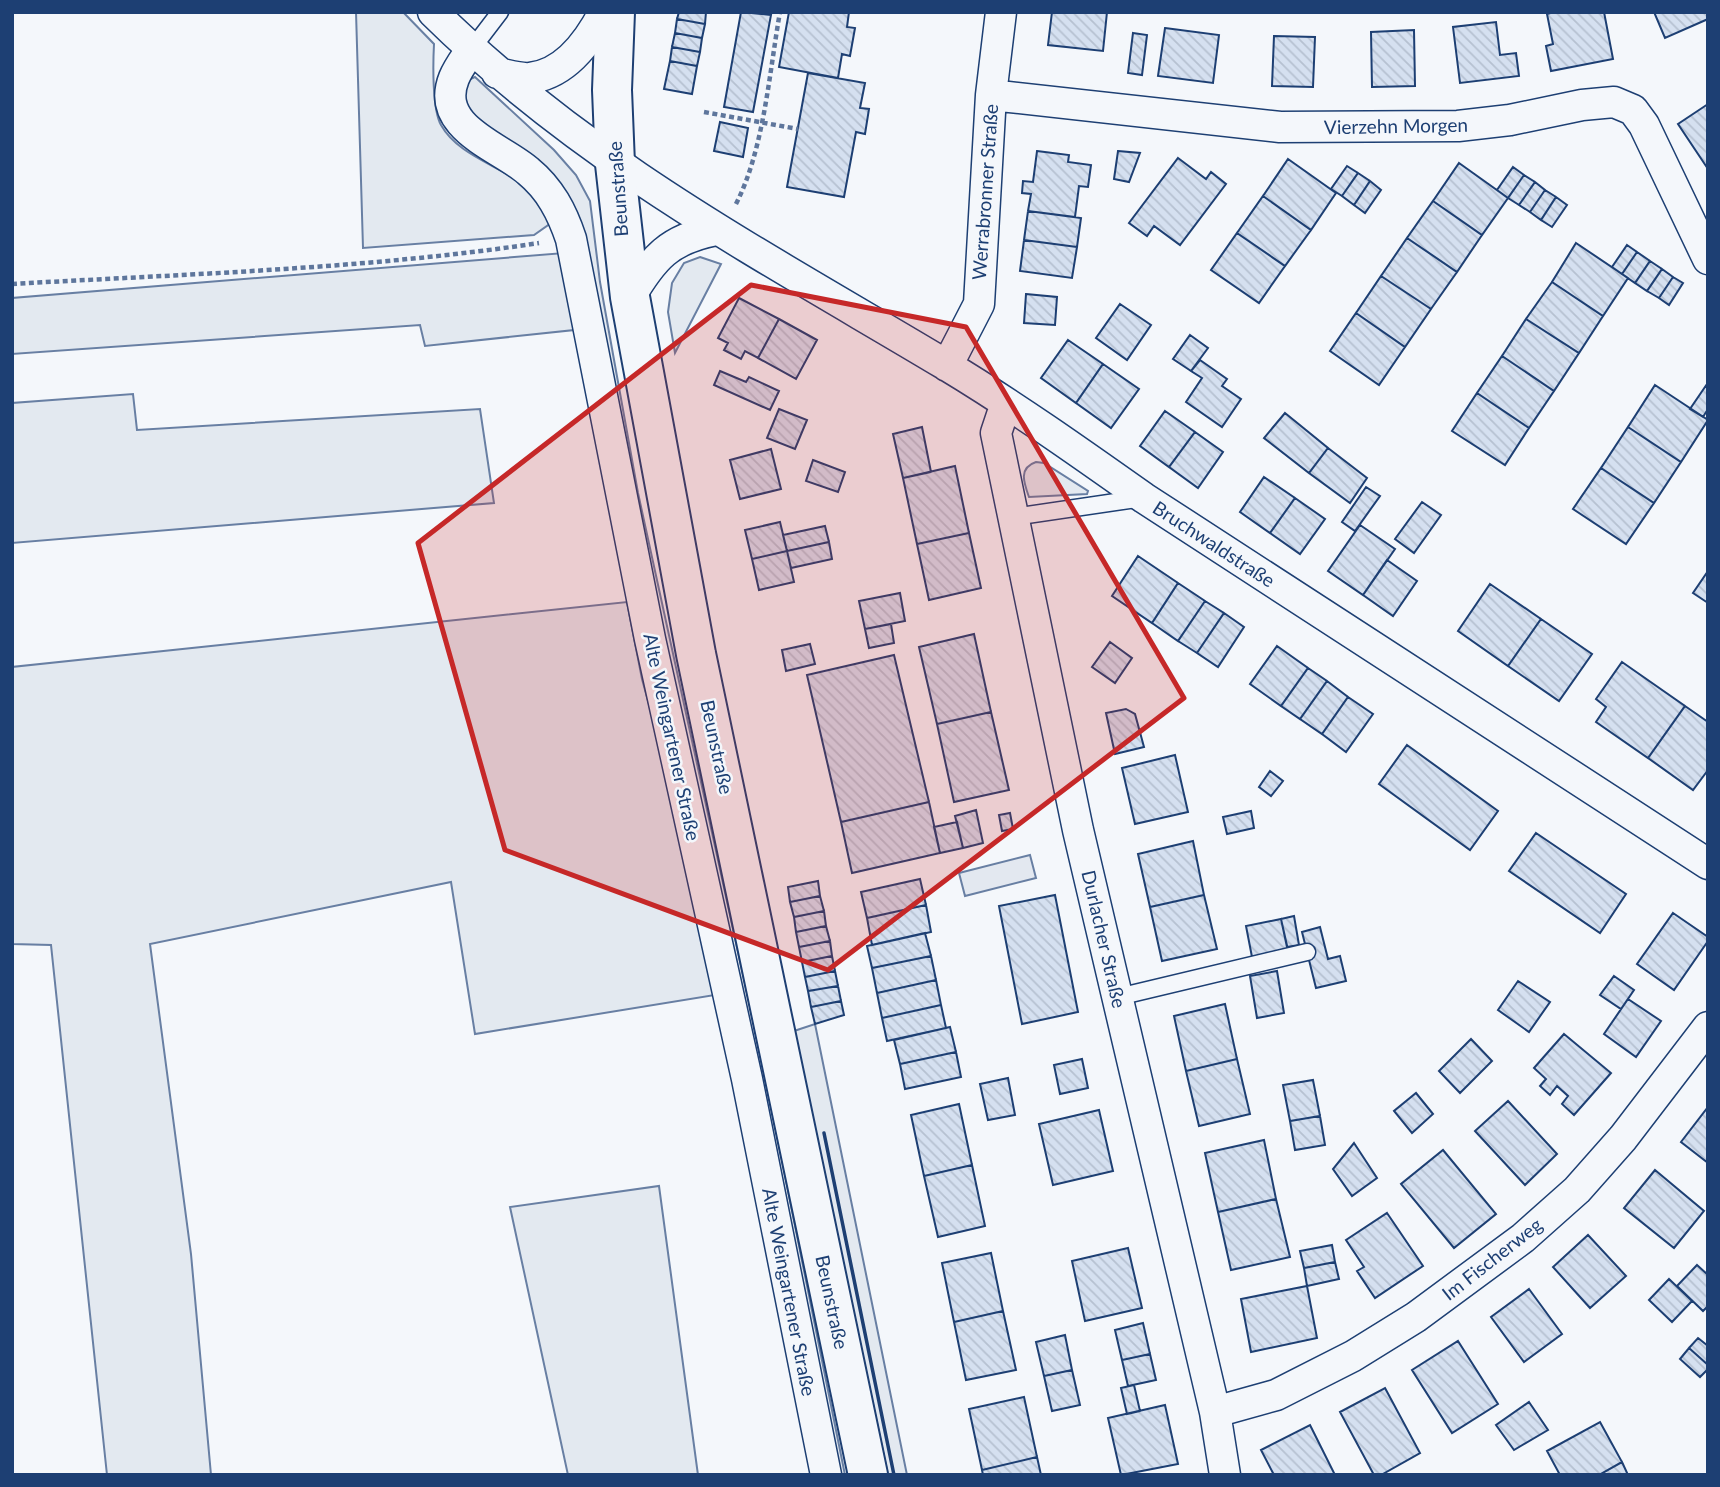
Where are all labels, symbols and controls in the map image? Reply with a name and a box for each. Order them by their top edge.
street label: Werrabronner Straße [967,103,1002,281]
street label: Vierzehn Morgen [1324,113,1468,138]
street label: Beunstraße [603,141,632,238]
street label: Bruchwaldstraße [1149,496,1280,592]
street label: Alte Weingartener Straße [639,631,706,843]
street label: Beunstraße [696,698,739,796]
street label: Durlacher Straße [1077,868,1132,1010]
street label: Alte Weingartener Straße [758,1186,821,1398]
street label: Im Fischerweg [1437,1212,1546,1305]
street label: Beunstraße [811,1253,854,1351]

